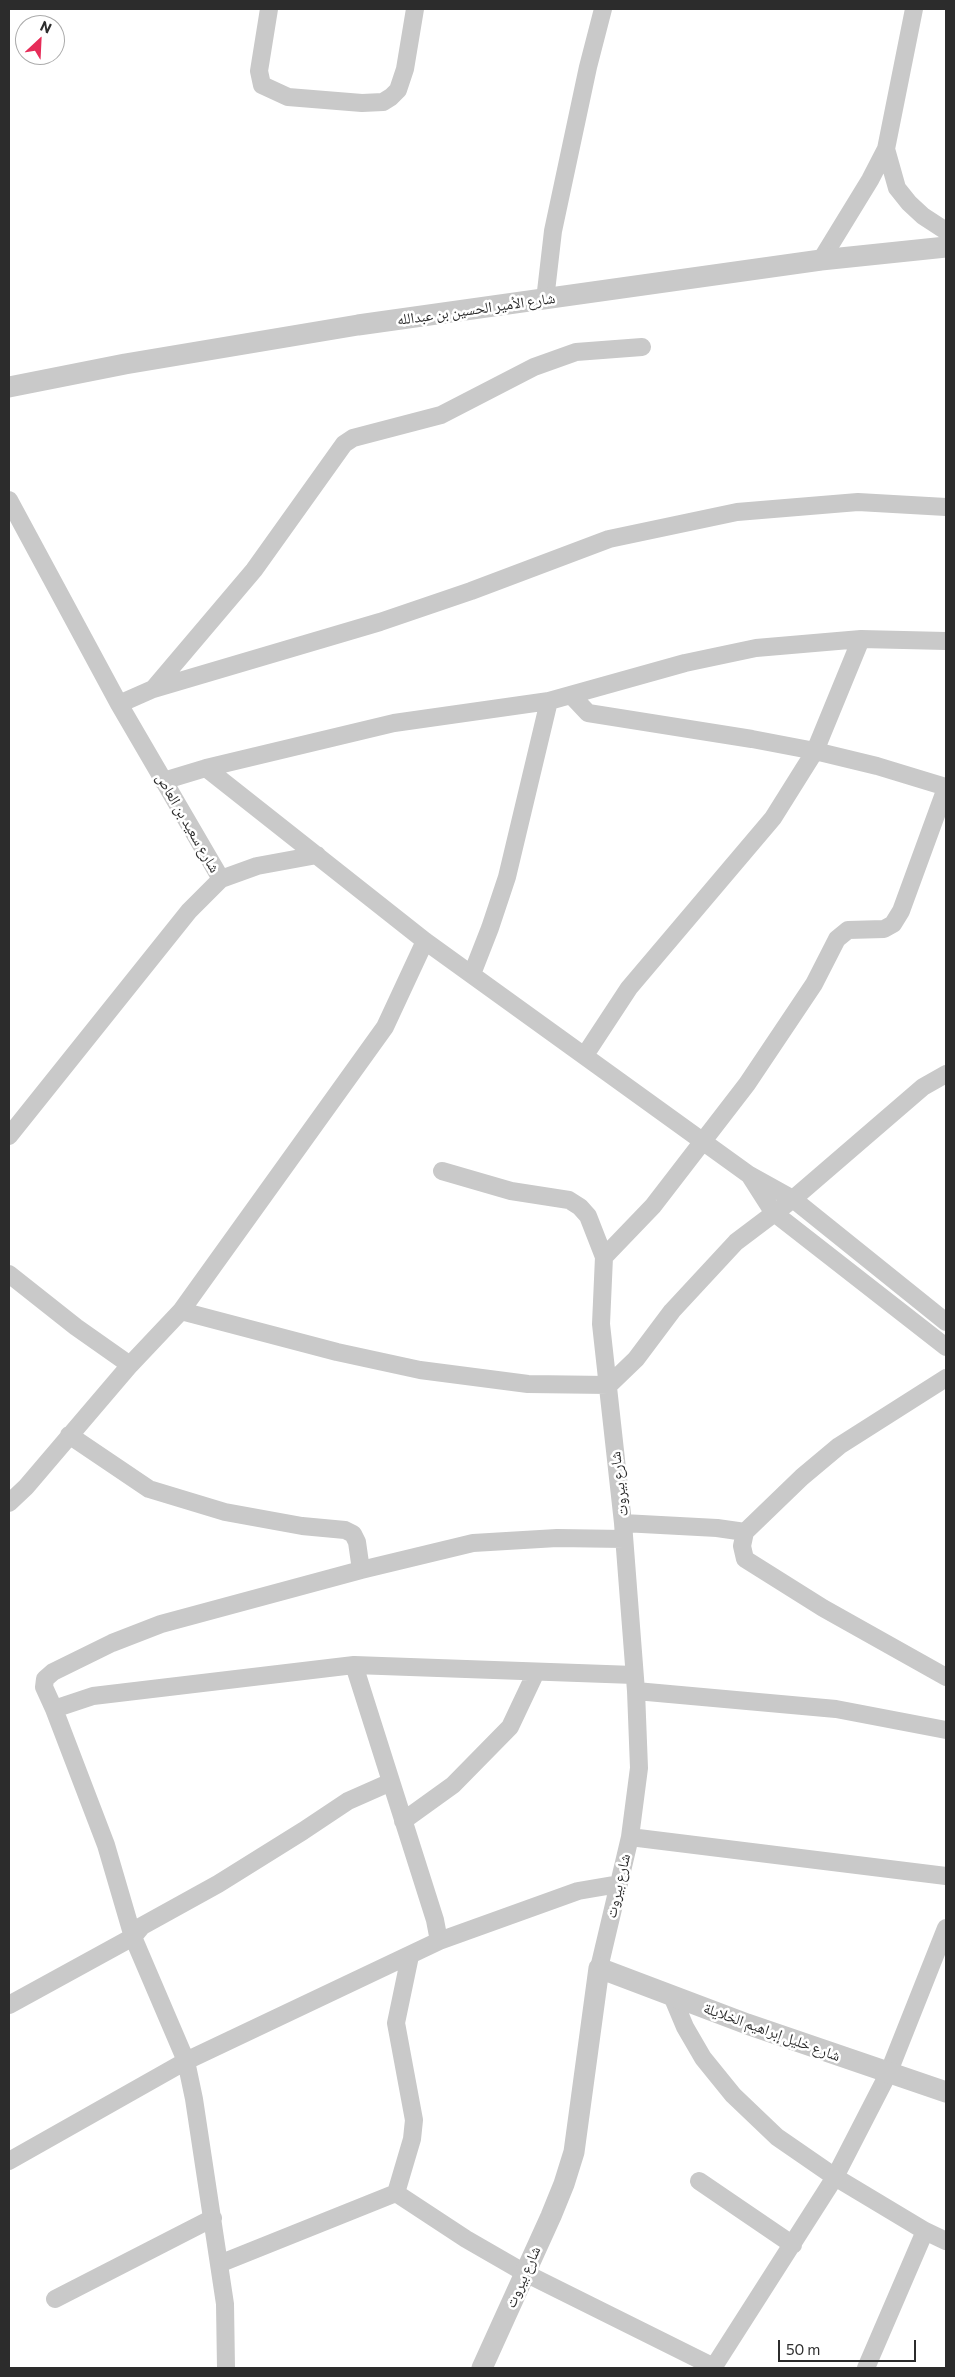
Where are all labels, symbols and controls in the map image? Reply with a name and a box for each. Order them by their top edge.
north arrow [15,15,65,65]
text: N [38,17,54,37]
street label: شارع الأمير الحسين بن عبدالله [396,289,556,329]
street label: شارع سعيد بن العاص [152,770,224,876]
street label: شارع بيروت [606,1450,632,1518]
street label: شارع بيروت [602,1852,634,1920]
street label: شارع خليل إبراهيم الخلايلة [701,1999,843,2065]
street label: شارع بيروت [501,2243,545,2311]
scale bar [780,2330,918,2362]
text: 50 m [786,2340,820,2358]

